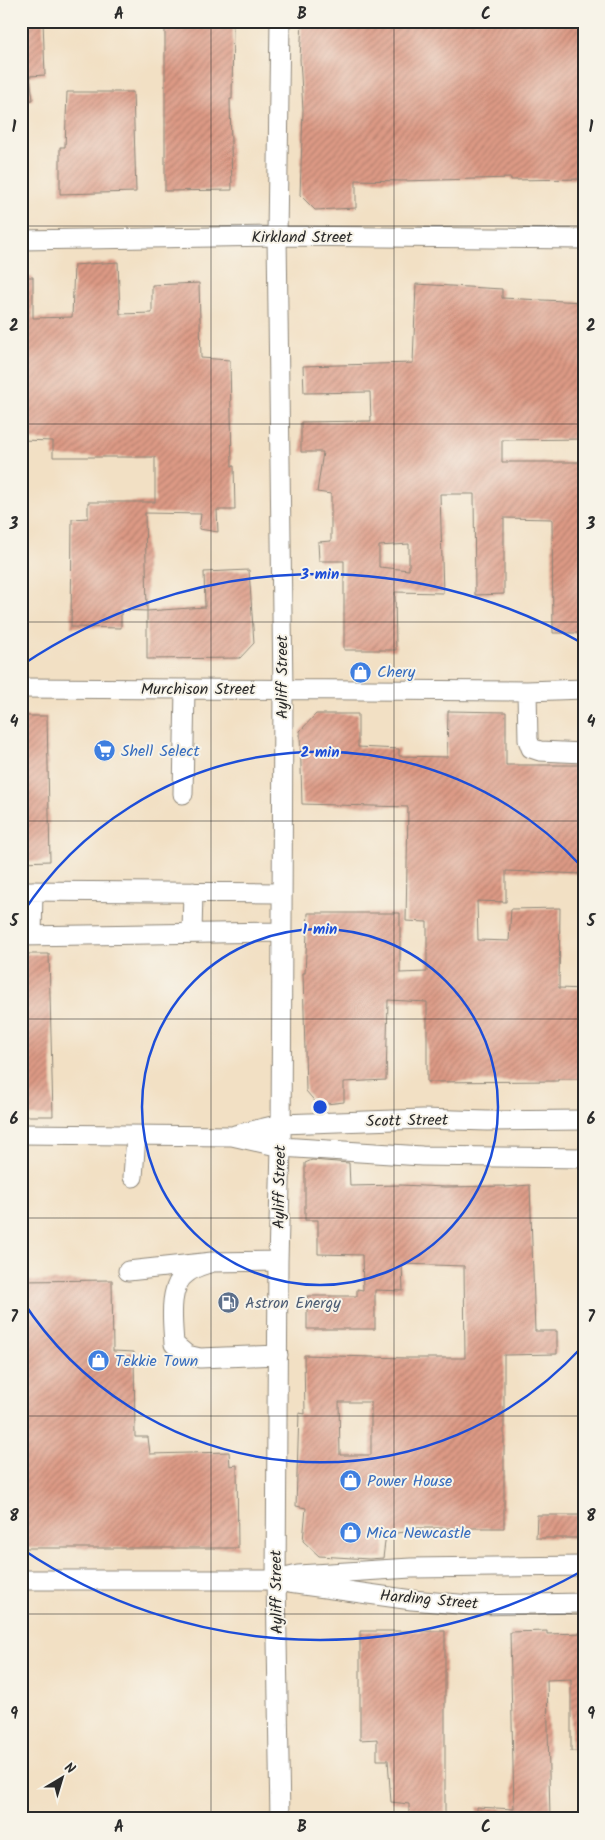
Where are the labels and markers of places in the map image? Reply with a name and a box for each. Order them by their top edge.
shop icon: Chery [349,660,373,684]
place label: Chery [377,660,416,685]
supermarket icon: Shell Select [93,739,117,763]
place label: Shell Select [121,739,200,764]
centre of rings [311,1098,329,1116]
fuel station icon: Astron Energy [217,1291,241,1315]
place label: Astron Energy [245,1291,341,1316]
shop icon: Tekkie Town [87,1349,111,1373]
place label: Tekkie Town [115,1349,198,1374]
shop icon: Power House [339,1469,363,1493]
place label: Power House [367,1469,452,1494]
shop icon: Mica Newcastle [338,1521,362,1545]
place label: Mica Newcastle [366,1521,471,1546]

